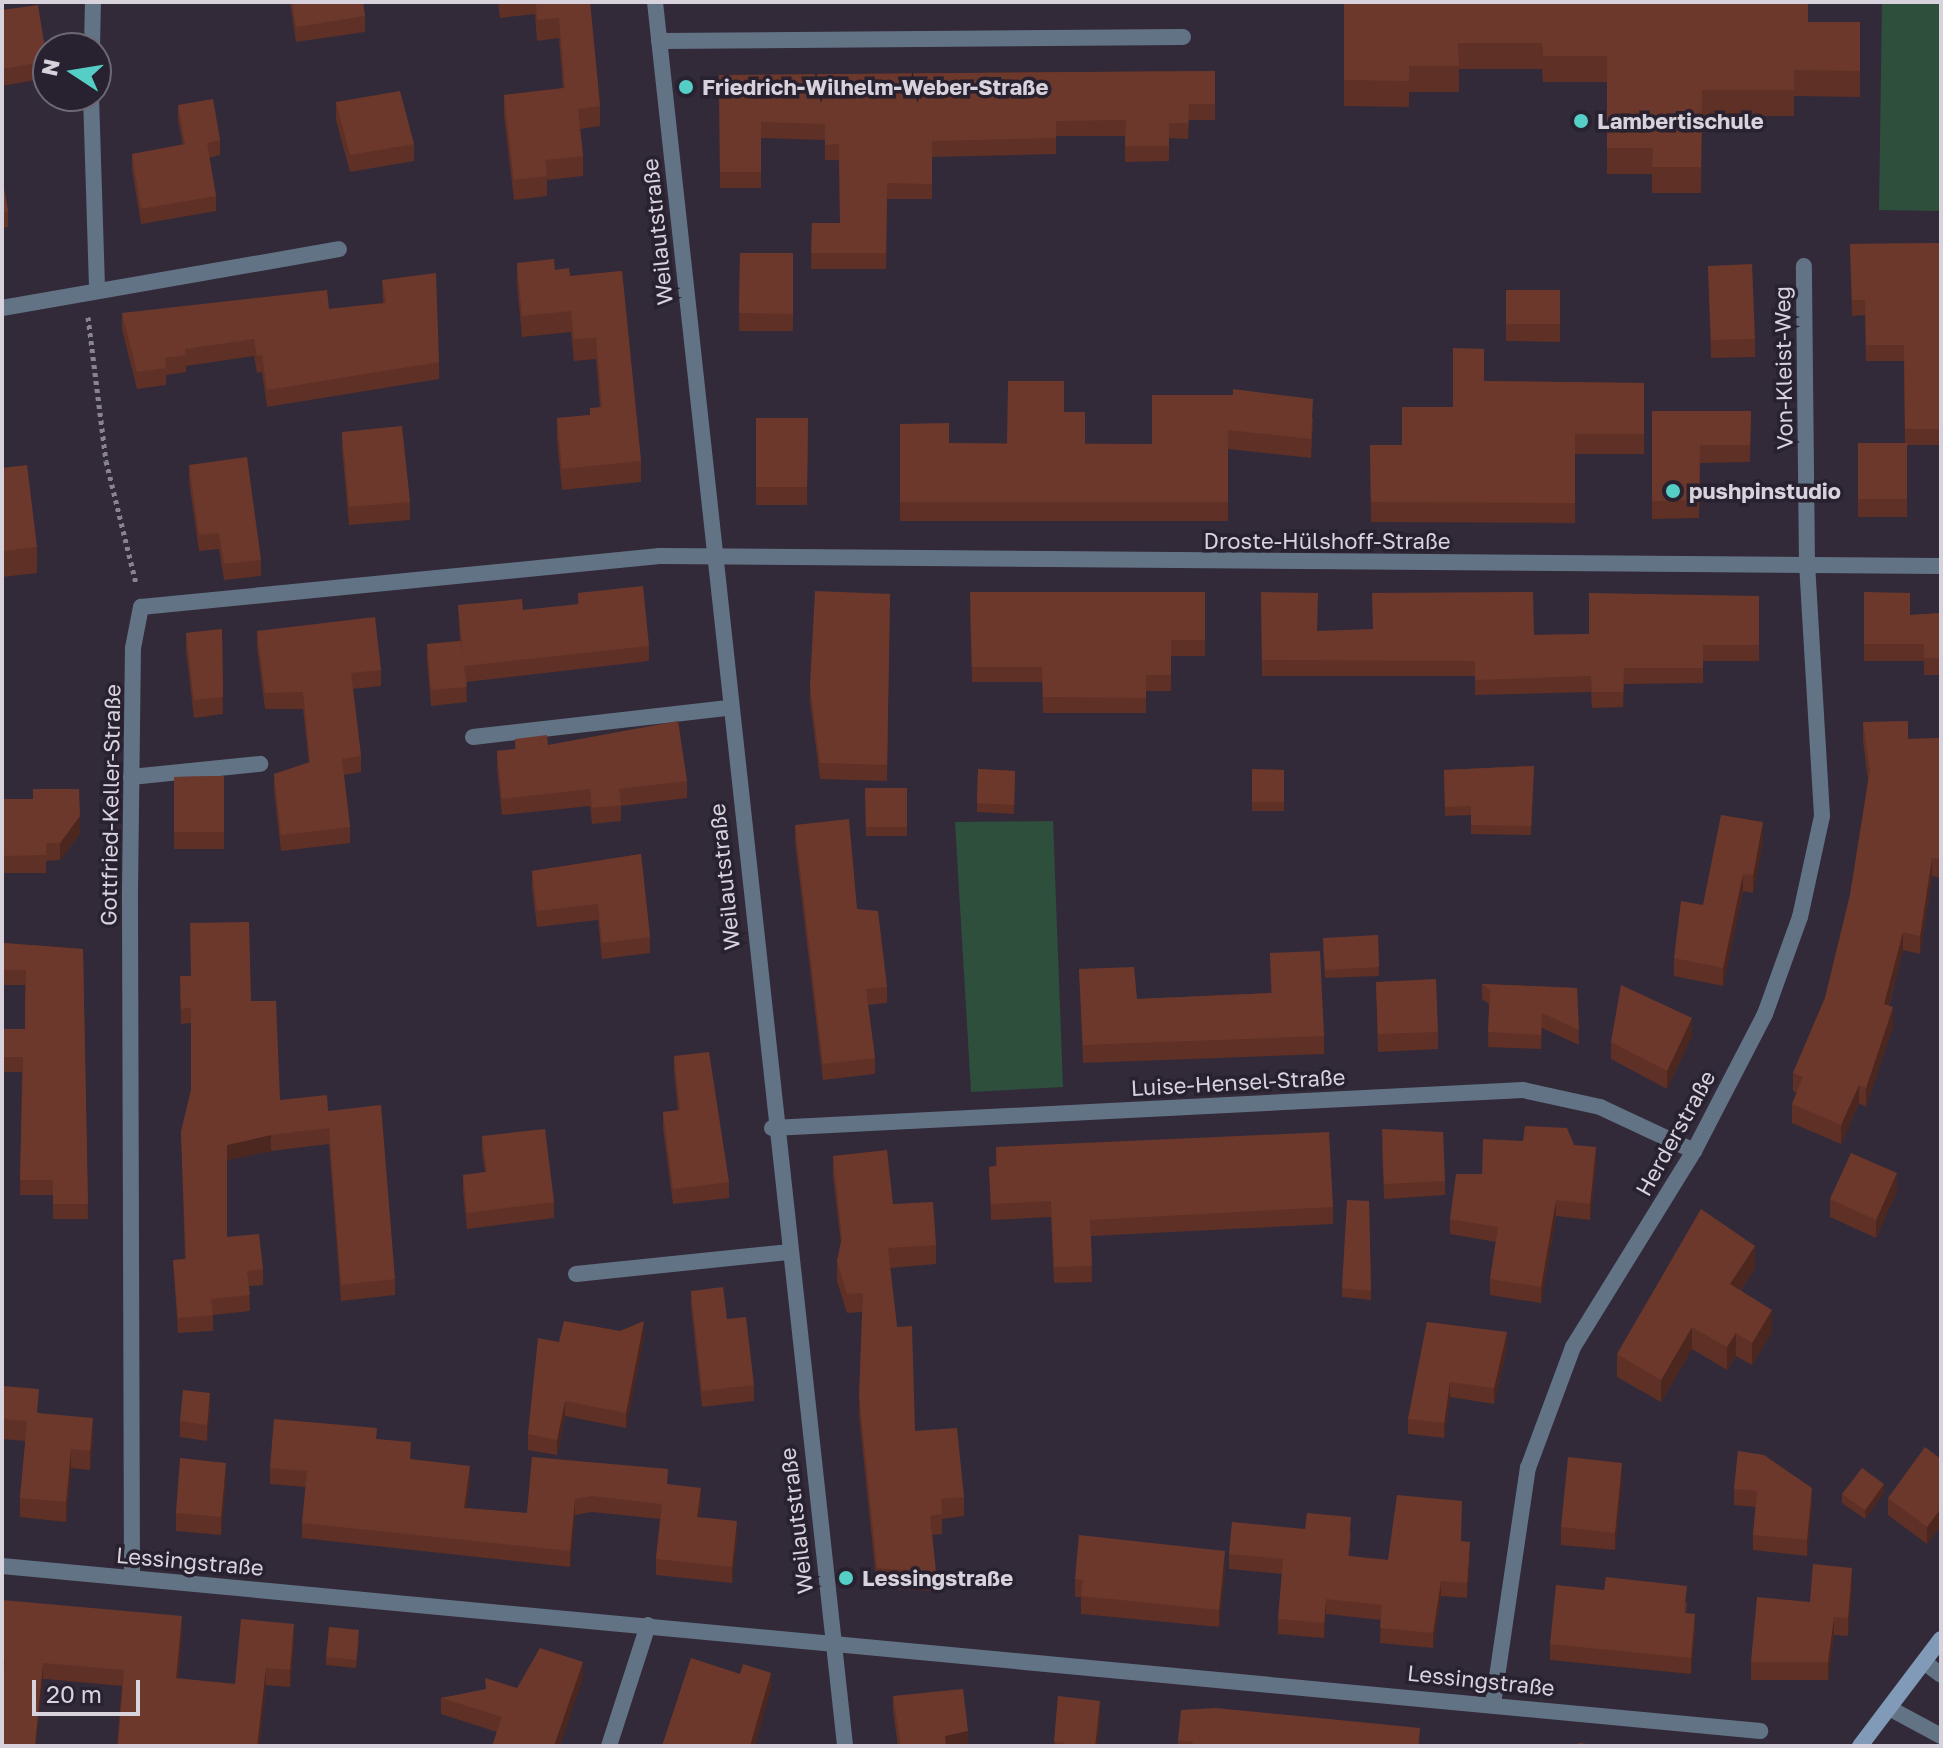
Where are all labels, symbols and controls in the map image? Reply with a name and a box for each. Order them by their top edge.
north arrow [32,32,112,112]
text: N [35,56,65,78]
place label: Friedrich-Wilhelm-Weber-Straße [702,74,1048,100]
marker: Friedrich-Wilhelm-Weber-Straße [677,78,695,96]
place label: Lambertischule [1597,108,1764,134]
marker: Lambertischule [1572,112,1590,130]
street label: Weilautstraße [636,157,678,307]
street label: Von-Kleist-Weg [1768,286,1798,450]
place label: pushpinstudio [1689,478,1841,504]
marker: pushpinstudio [1664,482,1682,500]
street label: Droste-Hülshoff-Straße [1204,528,1450,554]
street label: Gottfried-Keller-Straße [95,684,125,926]
street label: Weilautstraße [703,802,745,952]
street label: Luise-Hensel-Straße [1130,1063,1346,1101]
street label: Herderstraße [1630,1066,1720,1200]
street label: Weilautstraße [774,1446,818,1596]
street label: Lessingstraße [115,1541,265,1581]
place label: Lessingstraße [862,1565,1013,1591]
marker: Lessingstraße [837,1569,855,1587]
street label: Lessingstraße [1406,1659,1556,1701]
scale bar [36,1664,144,1714]
text: 20 m [46,1679,102,1708]

